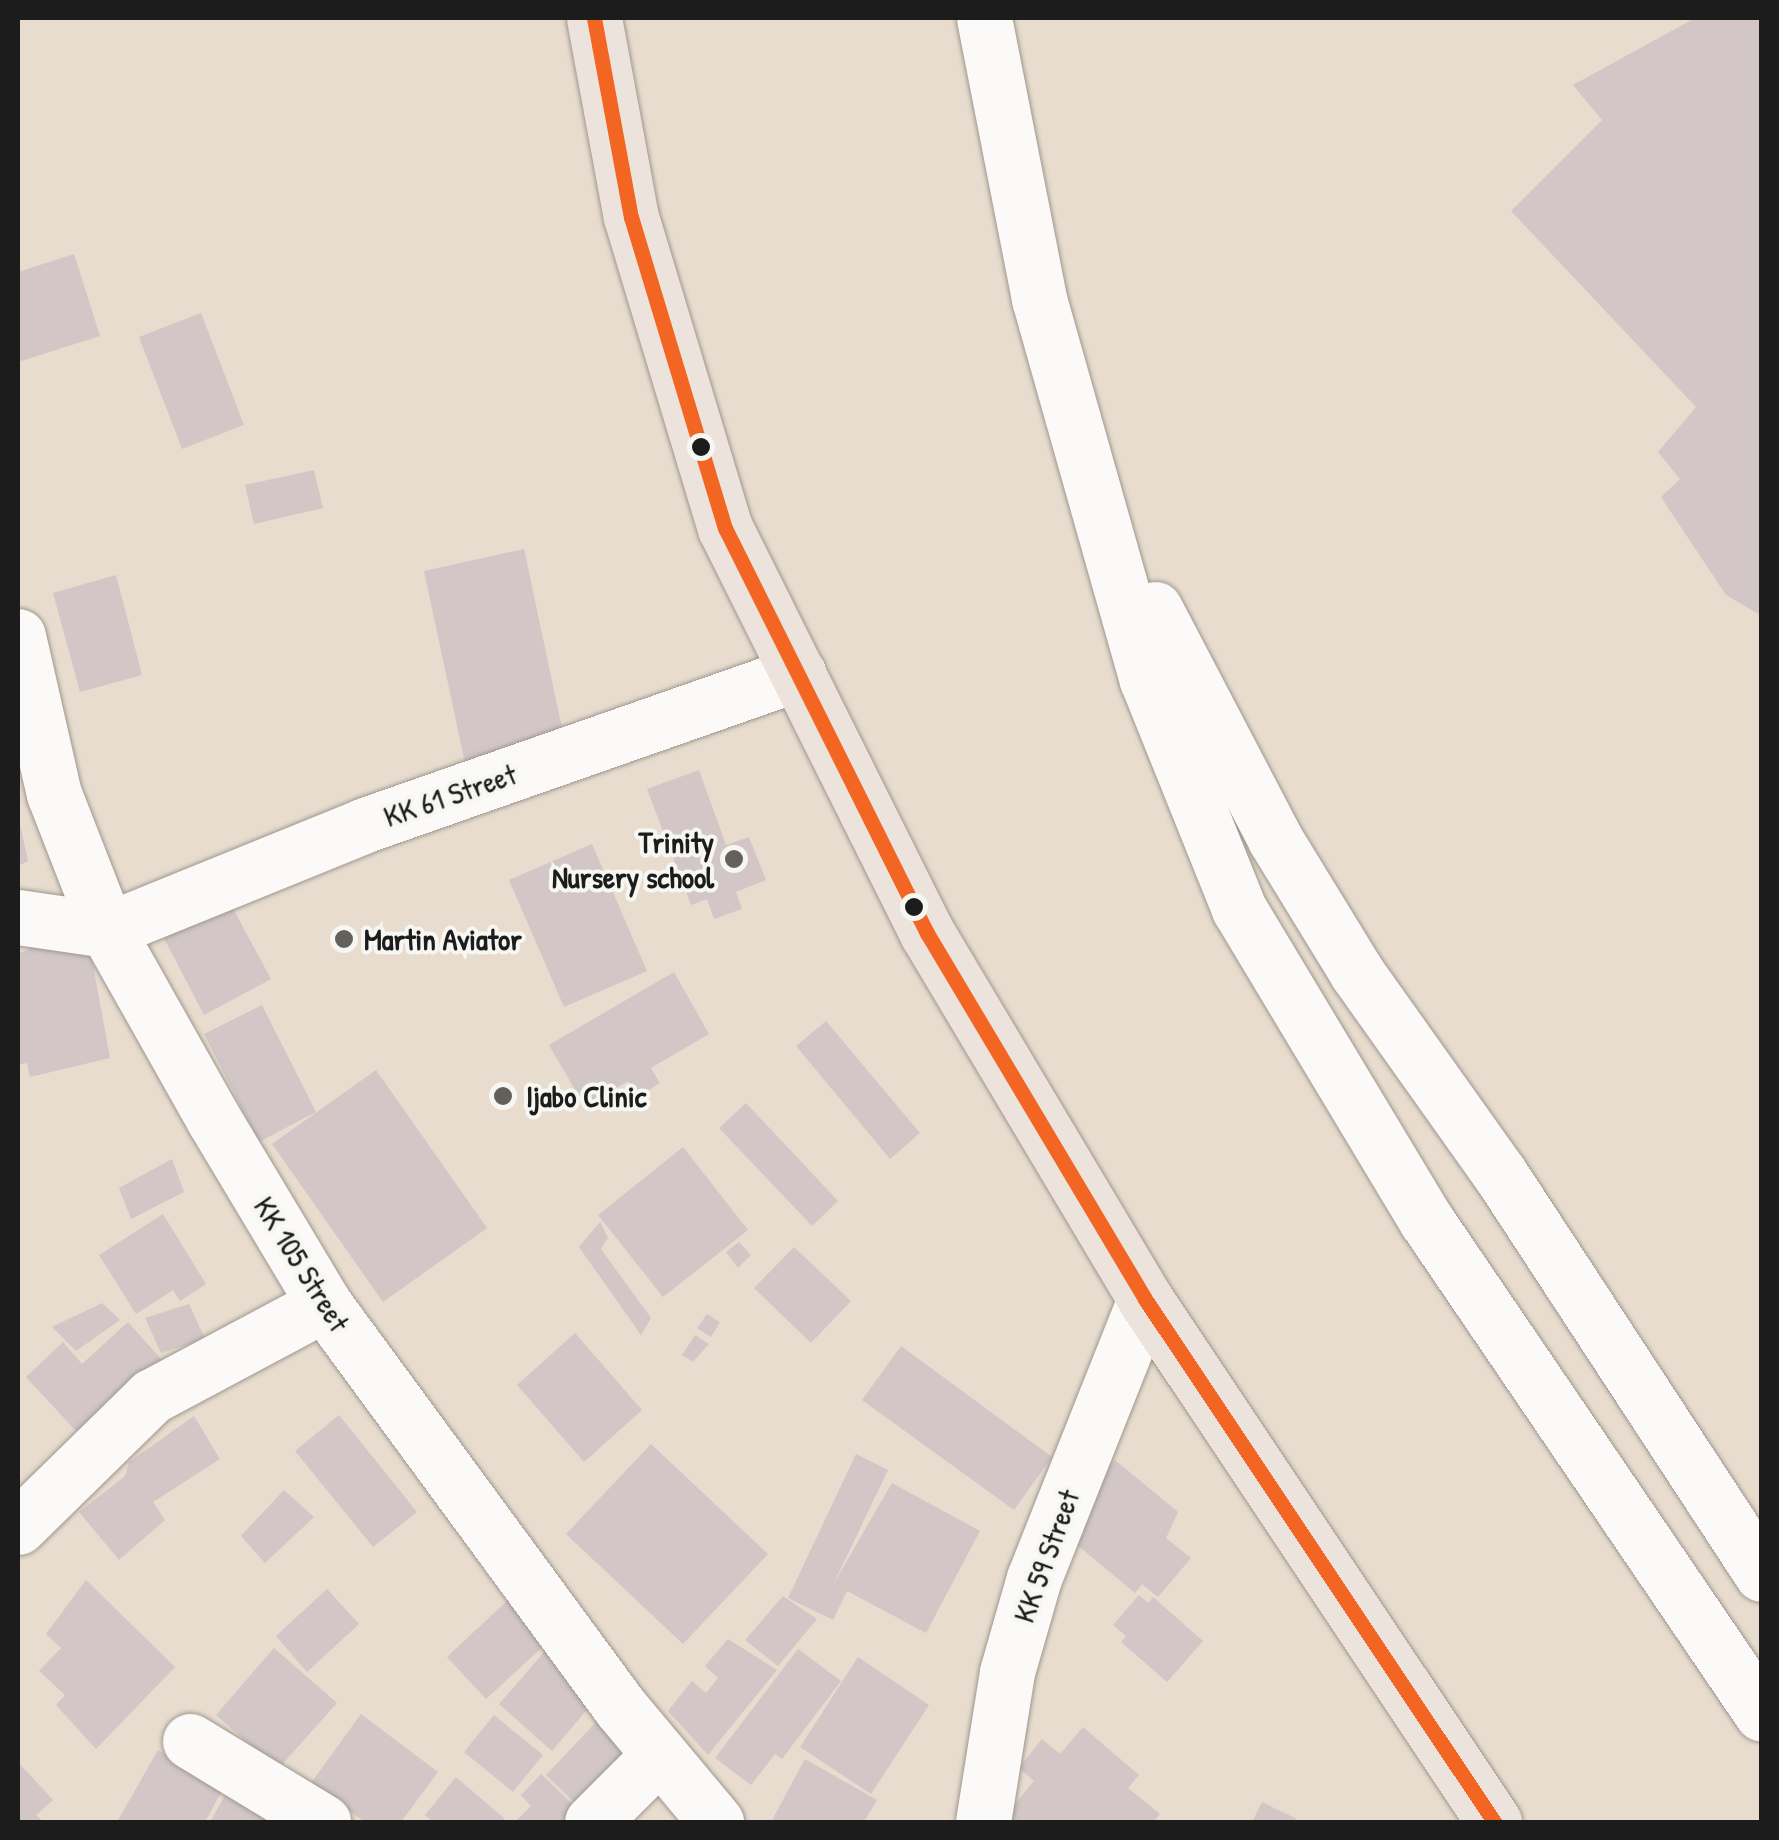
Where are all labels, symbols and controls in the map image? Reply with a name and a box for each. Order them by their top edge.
unlabelled marker [691,437,711,457]
street label: KK 61 Street [379,756,521,834]
place label: Trinity Nursery school [552,824,714,894]
marker: Trinity Nursery school [723,848,745,870]
unlabelled marker [904,897,924,917]
place label: Martin Aviator [364,921,522,957]
marker: Martin Aviator [333,928,355,950]
place label: Ijabo Clinic [526,1078,646,1114]
marker: Ijabo Clinic [490,1083,516,1109]
street label: KK 105 Street [246,1190,358,1338]
street label: KK 59 Street [1005,1485,1087,1627]

